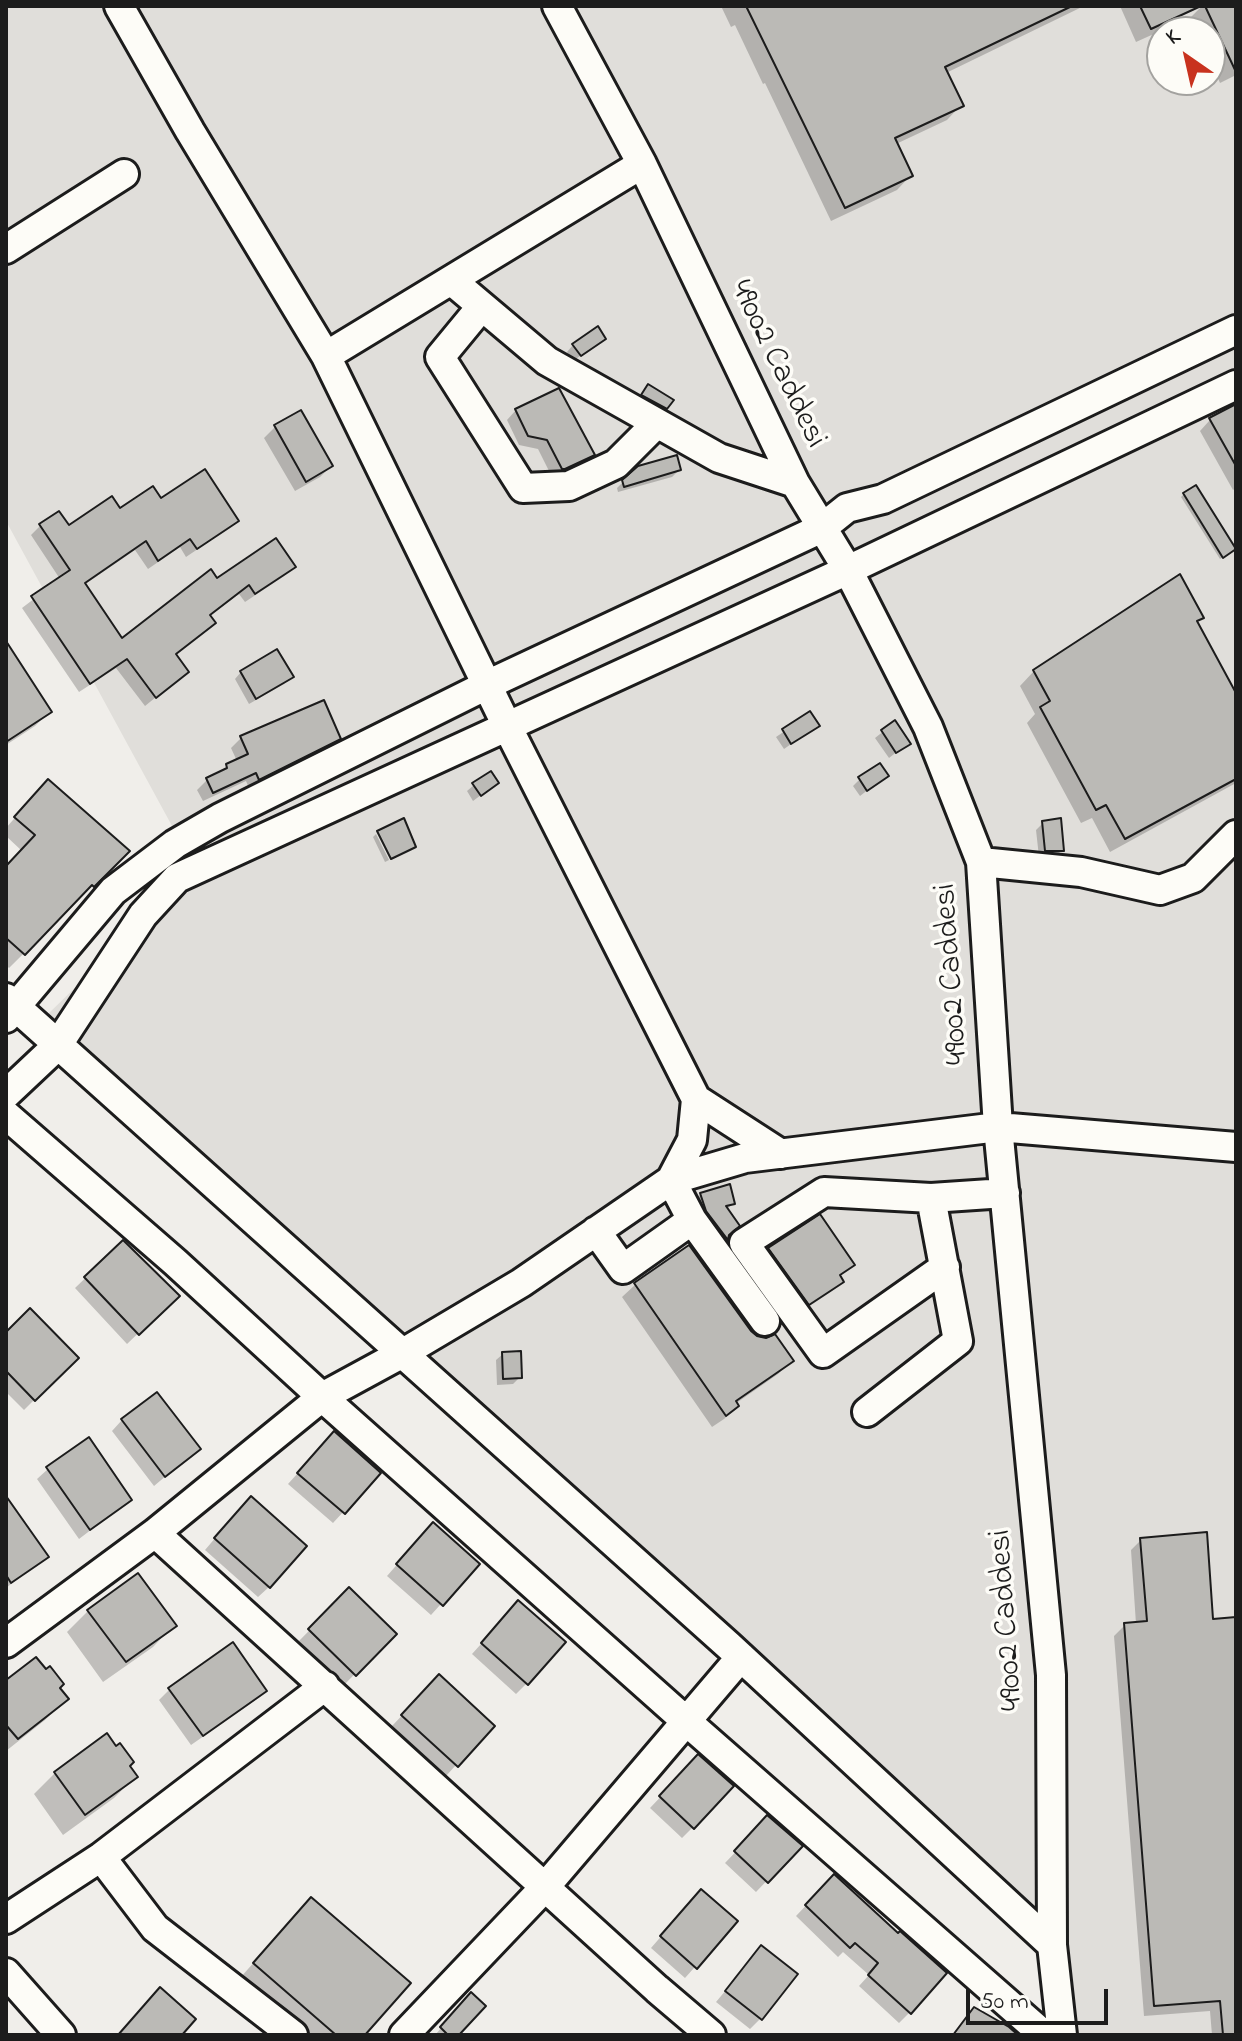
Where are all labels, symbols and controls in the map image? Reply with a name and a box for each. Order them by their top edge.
north arrow [1146,16,1226,96]
text: K [1160,22,1187,54]
street label: 49002 Caddesi [719,275,833,455]
street label: 49002 Caddesi [929,882,979,1066]
street label: 49002 Caddesi [984,1528,1034,1712]
scale bar [970,1973,1112,2023]
text: 50 m [980,1985,1029,2020]

